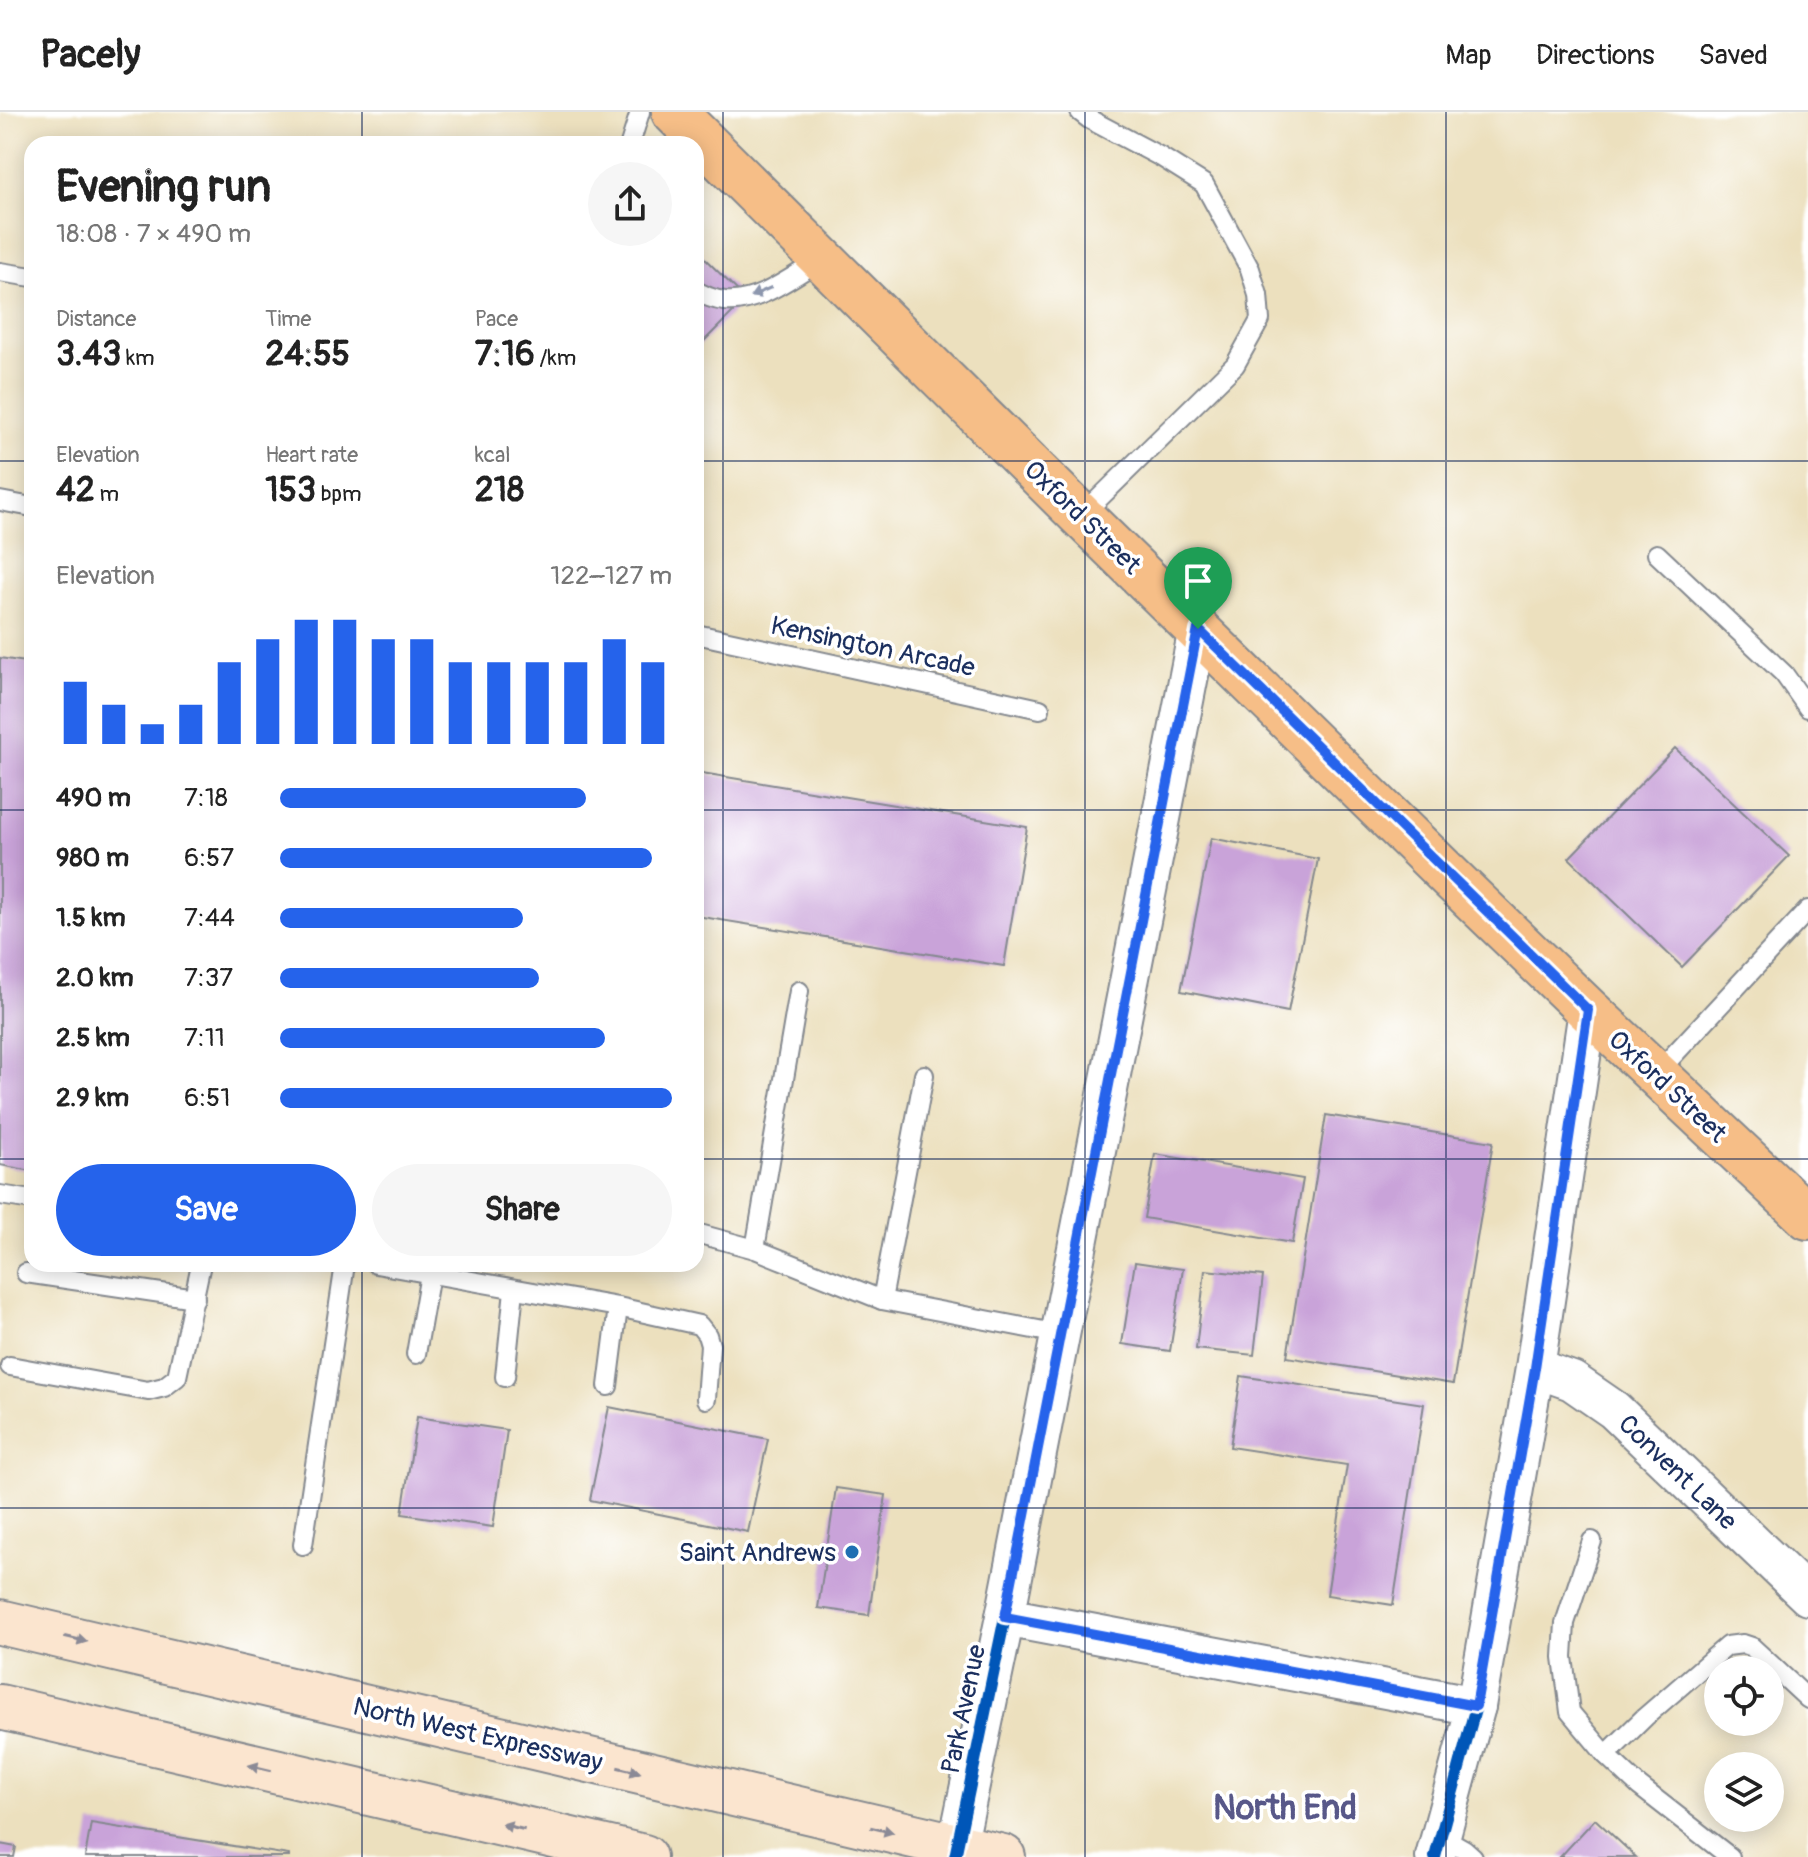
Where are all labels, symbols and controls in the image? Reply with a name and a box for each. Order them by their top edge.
text: Pacely [40,31,140,79]
text: Map [1445,38,1492,73]
text: Directions [1536,38,1655,73]
text: Saved [1699,38,1768,73]
text: Evening run [56,160,271,215]
button: share [588,162,672,246]
text: 18:08 · 7 × 490 m [56,218,251,250]
one-way arrow [750,286,773,299]
text: Distance [56,305,136,333]
text: Time [265,305,311,333]
text: Pace [475,305,518,333]
text: 3.43 [56,333,121,376]
text: 24:55 [265,333,350,376]
text: 7:16 [475,333,535,376]
text: km [121,344,155,372]
text: /km [535,344,576,372]
text: Elevation [56,441,140,469]
text: Heart rate [265,441,358,469]
text: kcal [475,441,510,469]
street label: Oxford Street [1017,454,1148,582]
text: 42 [56,469,95,512]
text: 153 [265,469,316,512]
text: 218 [475,469,524,512]
text: m [95,480,119,508]
text: bpm [316,480,362,508]
pin [1164,547,1232,629]
icon: arrive [1176,559,1220,603]
text: Elevation [56,560,155,592]
text: 122–127 m [550,560,672,592]
street label: Kensington Arcade [768,610,978,684]
text: 490 m [56,782,131,814]
text: 7:18 [184,782,228,814]
text: 980 m [56,842,129,874]
text: 6:57 [184,842,234,874]
text: 1.5 km [56,902,126,934]
text: 7:44 [184,902,235,934]
text: 2.0 km [56,962,134,994]
text: 7:37 [184,962,233,994]
text: 2.5 km [56,1022,130,1054]
text: 7:11 [184,1022,225,1054]
street label: Oxford Street [1602,1024,1734,1150]
text: 2.9 km [56,1082,129,1114]
text: 6:51 [184,1082,230,1114]
button: Save [56,1164,356,1256]
button: Share [372,1164,672,1256]
street label: Convent Lane [1611,1408,1743,1537]
place label: Saint Andrews [679,1537,836,1569]
marker: Saint Andrews [843,1543,861,1561]
one-way arrow [64,1634,89,1646]
street label: Park Avenue [935,1642,993,1777]
map controls [1704,1656,1784,1832]
button: locate [1704,1656,1784,1736]
street label: North West Expressway [350,1691,606,1779]
button: layers [1704,1752,1784,1832]
one-way arrow [248,1761,273,1773]
one-way arrow [616,1764,641,1777]
district label: North End [1213,1787,1357,1830]
one-way arrow [501,1820,526,1832]
one-way arrow [869,1824,894,1837]

